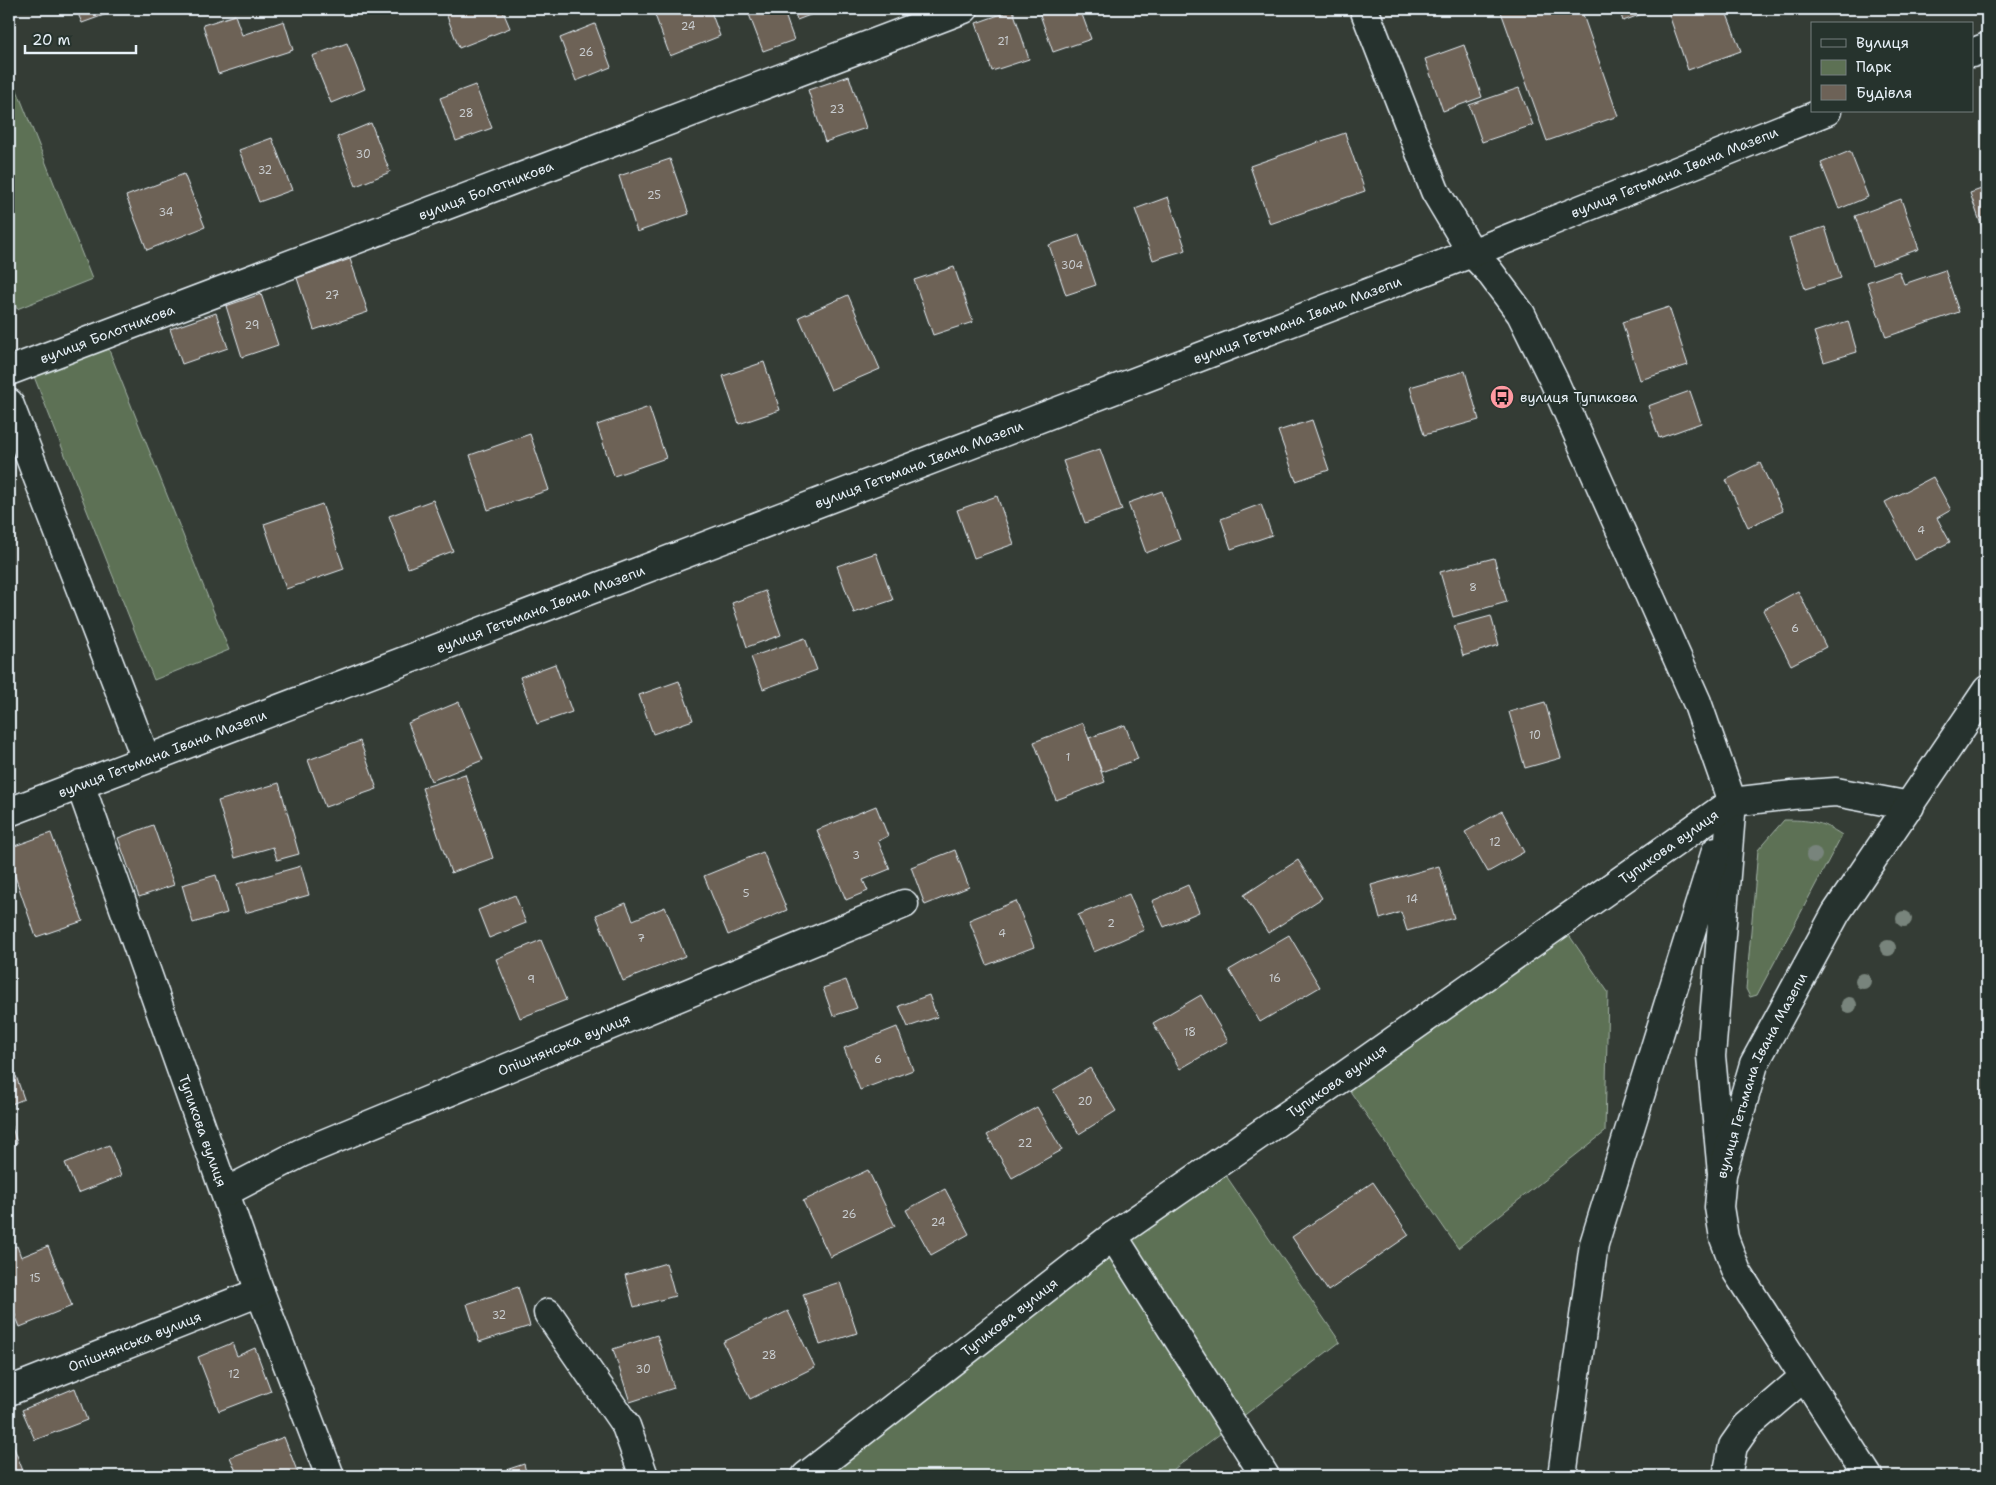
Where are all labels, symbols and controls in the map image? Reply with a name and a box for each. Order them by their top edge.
house number: 24 [681,19,696,34]
scale bar [25,22,136,54]
legend [1811,22,1974,112]
text: 20 m [32,30,71,50]
text: Вулиця [1856,33,1909,53]
house number: 21 [997,34,1009,49]
house number: 26 [579,45,593,60]
text: Парк [1856,57,1892,77]
text: Будівля [1856,83,1912,103]
house number: 23 [830,102,844,117]
house number: 28 [458,106,474,121]
street label: вулиця Гетьмана Івана Мазепи [1568,123,1781,222]
house number: 30 [355,147,371,162]
street label: вулиця Болотникова [416,156,556,224]
house number: 32 [258,163,272,178]
house number: 25 [647,188,661,203]
house number: 34 [159,205,174,220]
house number: 304 [1061,258,1084,273]
street label: вулиця Гетьмана Івана Мазепи [1190,272,1404,368]
house number: 27 [325,288,340,303]
street label: вулиця Болотникова [37,300,177,368]
house number: 29 [245,318,259,333]
bus stop icon: вулиця Тупикова [1489,384,1515,410]
place label: вулиця Тупикова [1520,388,1638,406]
street label: вулиця Гетьмана Івана Мазепи [812,416,1026,512]
house number: 4 [1917,523,1925,538]
street label: вулиця Гетьмана Івана Мазепи [434,561,647,657]
house number: 8 [1469,580,1477,595]
house number: 6 [1791,621,1799,636]
street label: вулиця Гетьмана Івана Мазепи [55,705,269,801]
house number: 10 [1529,728,1541,743]
house number: 1 [1066,750,1070,765]
street label: Тупикова вулиця [1615,806,1722,888]
house number: 12 [1489,835,1501,850]
house number: 3 [852,848,860,863]
house number: 5 [743,886,750,901]
house number: 14 [1406,892,1418,907]
house number: 2 [1107,916,1115,931]
house number: 4 [998,926,1006,941]
house number: 7 [637,931,645,946]
street label: вулиця Гетьмана Івана Мазепи [1713,969,1811,1179]
house number: 16 [1269,971,1281,986]
house number: 9 [527,972,535,987]
street label: Опішнянська вулиця [495,1009,633,1080]
house number: 18 [1184,1025,1196,1040]
street label: Тупикова вулиця [1283,1040,1390,1122]
house number: 6 [874,1052,882,1067]
street label: Тупикова вулиця [175,1072,231,1189]
house number: 20 [1077,1094,1093,1109]
house number: 22 [1018,1136,1032,1151]
house number: 26 [842,1207,856,1222]
house number: 24 [931,1215,946,1230]
house number: 15 [29,1271,41,1286]
street label: Тупикова вулиця [957,1274,1061,1360]
street label: Опішнянська вулиця [65,1307,204,1376]
house number: 32 [492,1308,506,1323]
house number: 28 [761,1348,777,1363]
house number: 30 [635,1362,651,1377]
house number: 12 [228,1367,240,1382]

